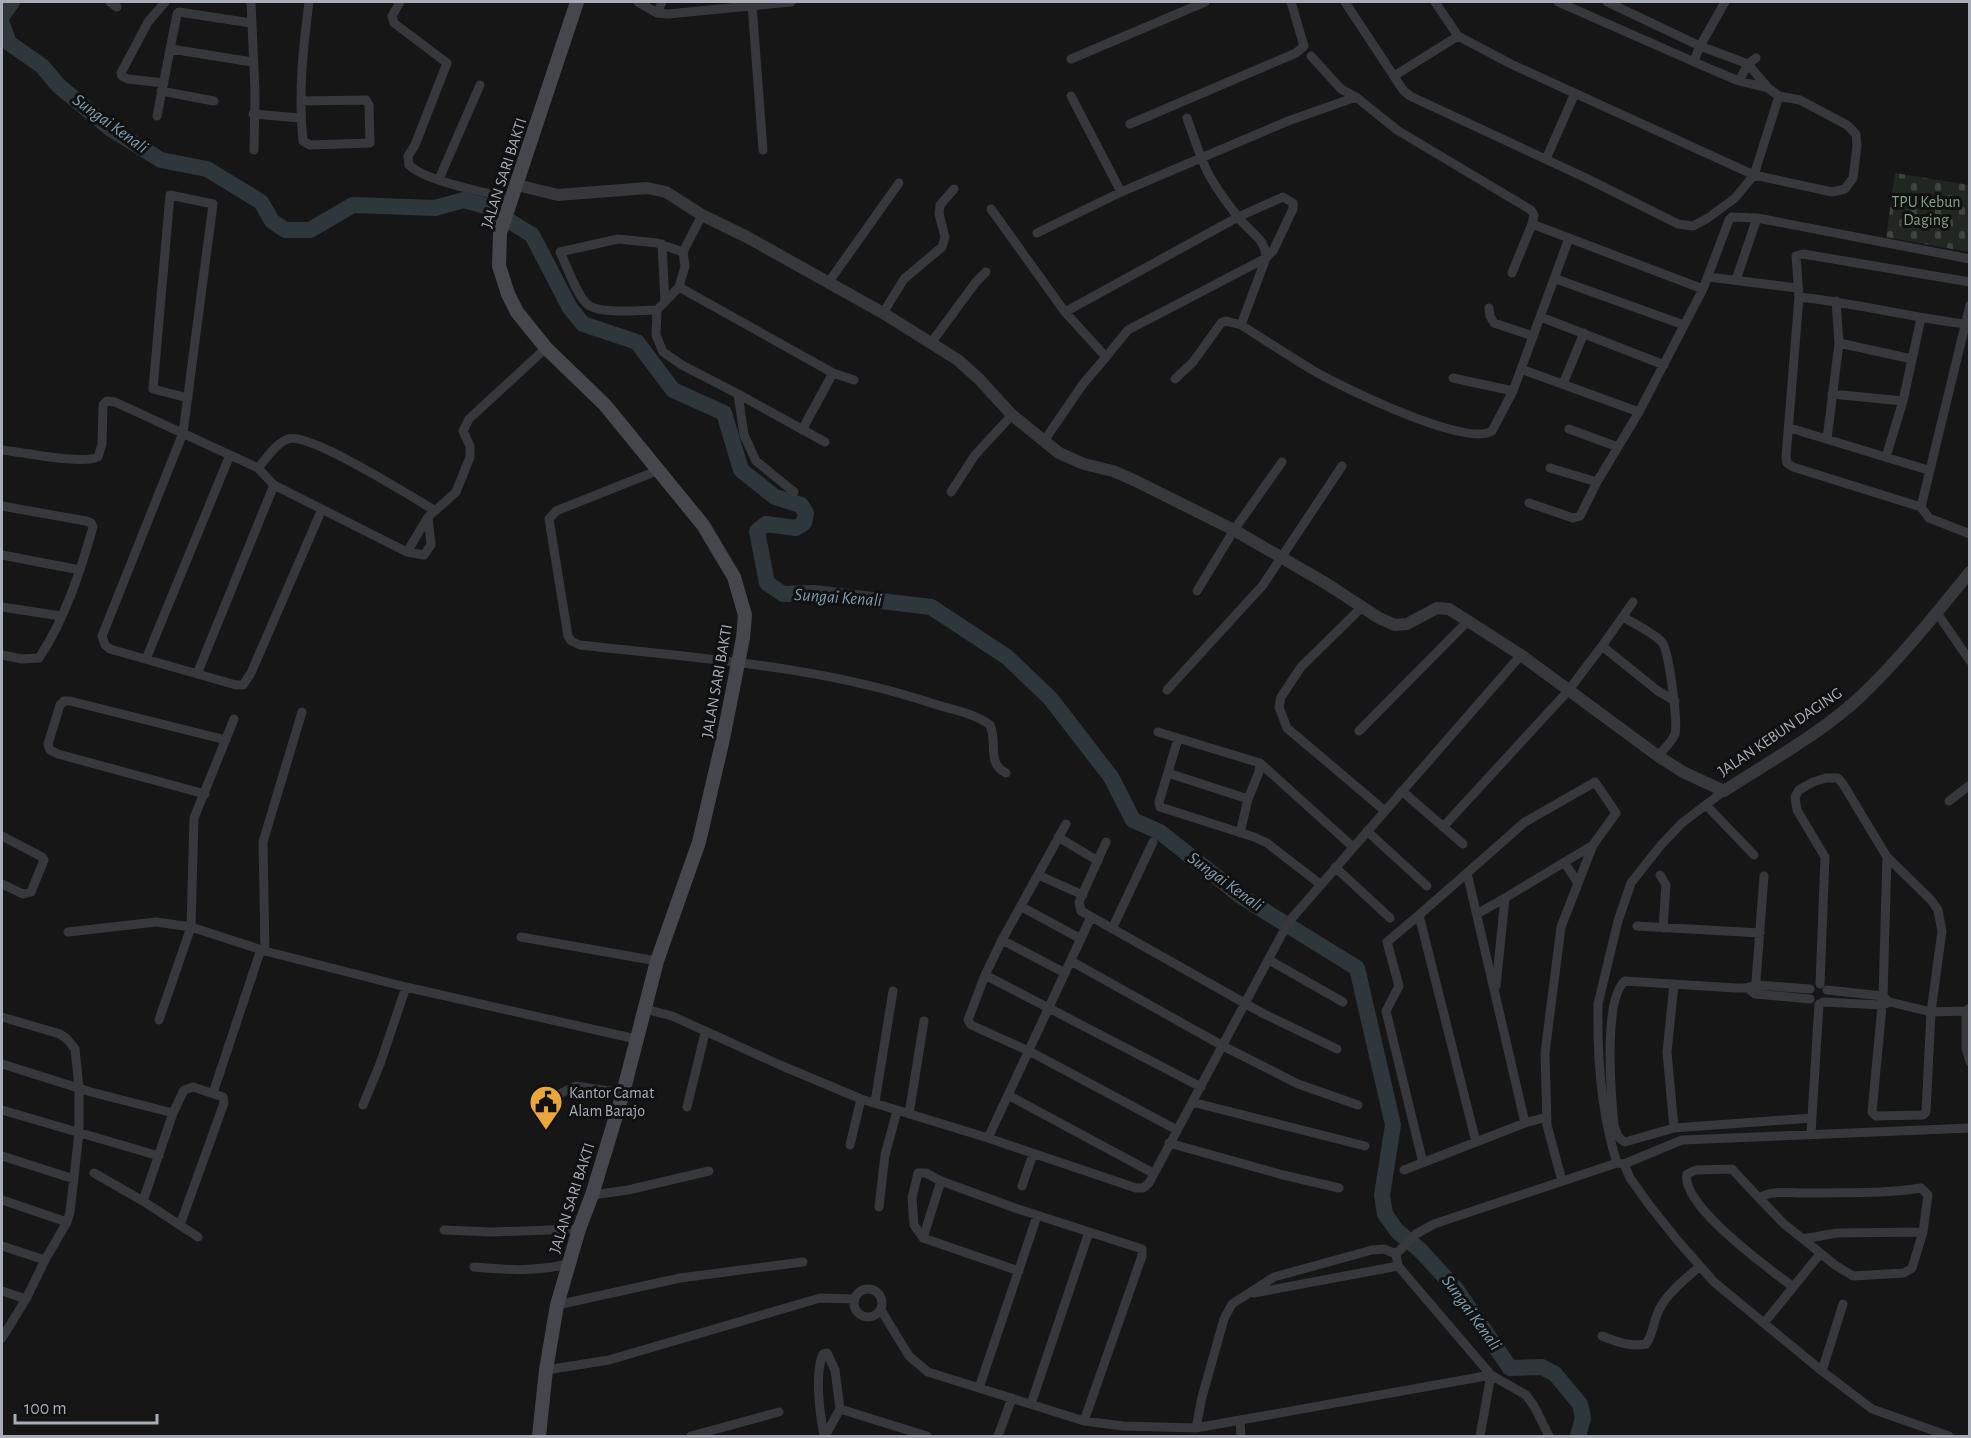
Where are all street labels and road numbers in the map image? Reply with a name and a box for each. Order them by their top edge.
street label: JALAN SARI BAKTI [479,116,529,230]
street label: JALAN SARI BAKTI [699,623,735,739]
street label: JALAN KEBUN DAGING [1715,685,1845,779]
street label: JALAN SARI BAKTI [547,1141,597,1255]

